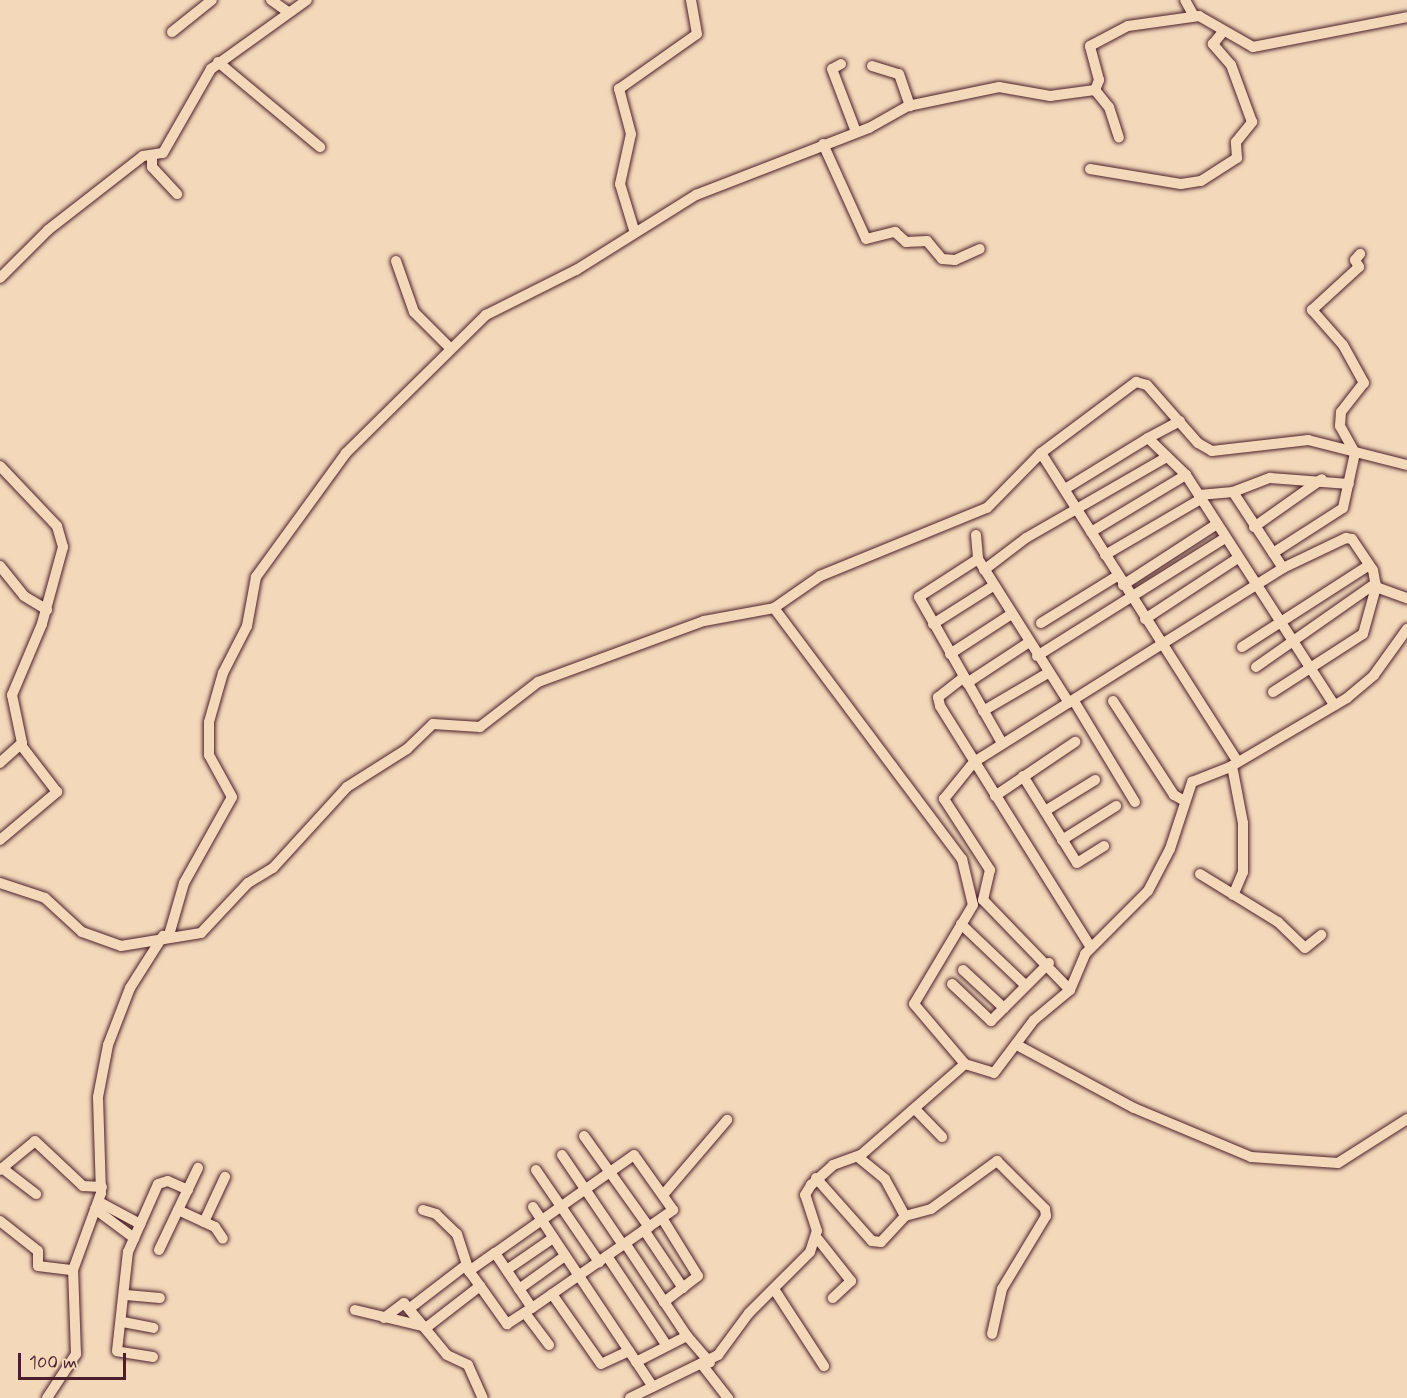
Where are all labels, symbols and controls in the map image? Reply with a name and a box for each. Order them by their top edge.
scale bar [21,1341,129,1379]
text: 100 m [29,1351,77,1375]

